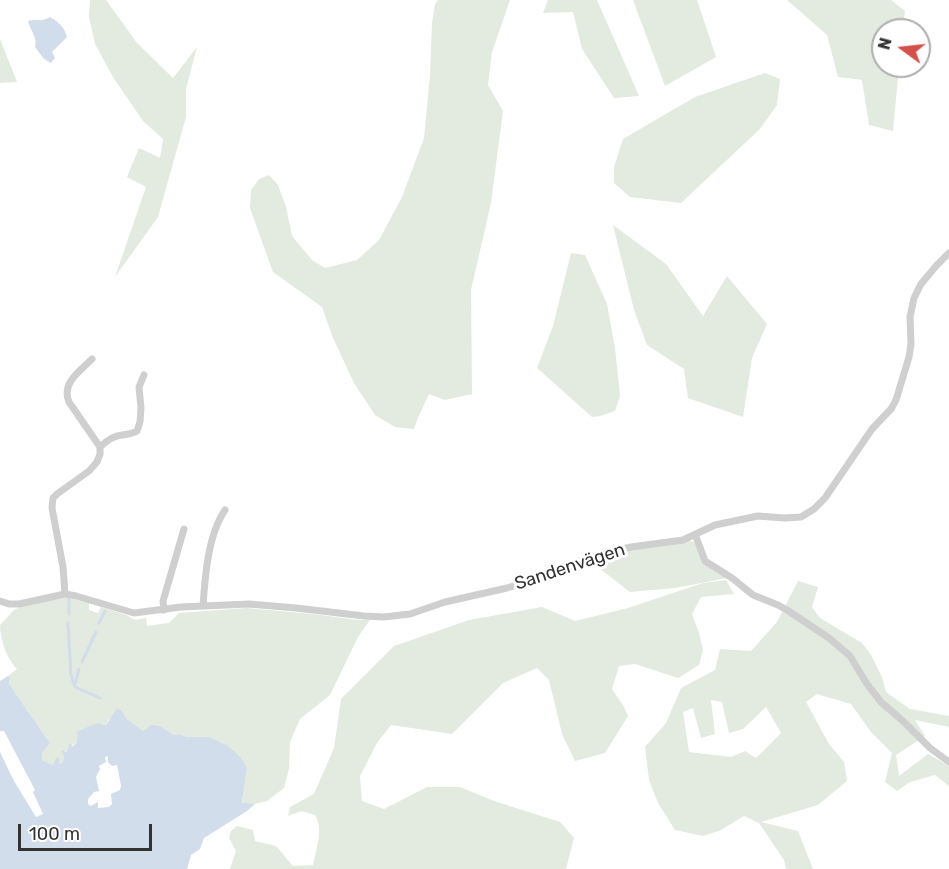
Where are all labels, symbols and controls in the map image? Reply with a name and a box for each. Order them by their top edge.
north arrow [871,18,931,78]
text: N [874,36,896,52]
street label: Sandenvägen [512,539,628,595]
scale bar [21,812,154,850]
text: 100 m [29,823,80,845]

